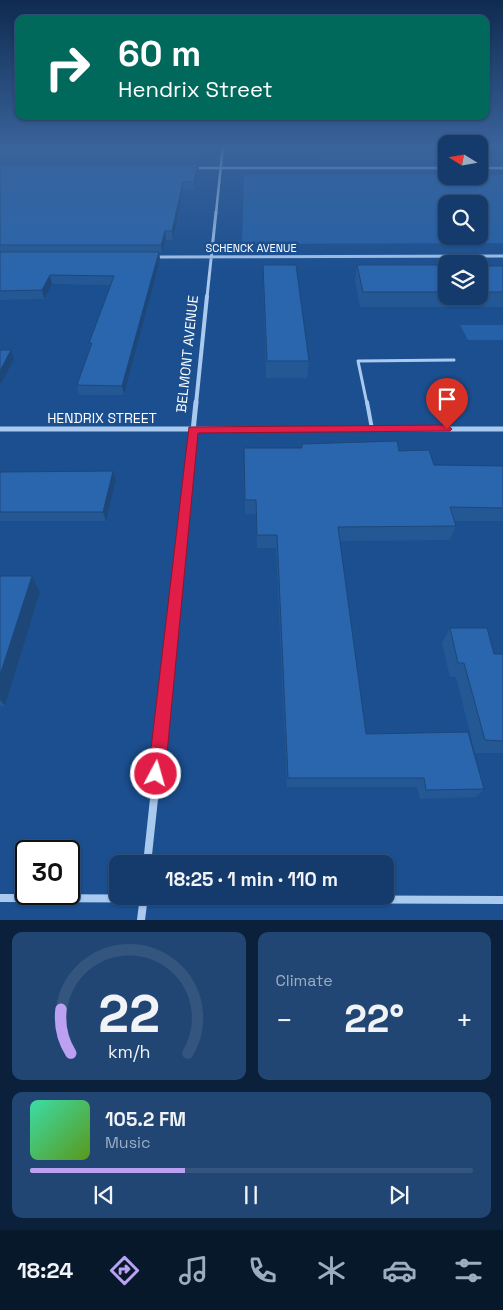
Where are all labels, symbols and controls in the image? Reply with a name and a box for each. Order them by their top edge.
text: 60 m [118,32,201,76]
icon: right [35,35,100,100]
text: Hendrix Street [118,75,273,103]
north arrow [438,135,488,185]
map controls [438,135,488,305]
button: search [438,195,488,245]
street label: SCHENCK AVENUE [205,241,297,255]
button: layers [438,255,488,305]
street label: BELMONT AVENUE [172,294,202,414]
pin [426,378,468,429]
icon: arrive [433,385,461,413]
street label: HENDRIX STREET [47,409,157,427]
position arrow [129,747,181,799]
speed limit sign: 30 [15,840,80,905]
text: 18:25 · 1 min · 110 m [165,867,338,892]
text: Climate [276,970,333,991]
text: 22 [98,981,160,1047]
text: 22° [344,995,404,1043]
text: − [276,1002,293,1038]
text: + [456,1002,473,1038]
text: km/h [107,1040,150,1063]
text: 105.2 FM [105,1107,186,1132]
text: Music [105,1132,151,1153]
icon: previous [90,1181,118,1209]
icon: pause [237,1181,265,1209]
icon: next [385,1181,413,1209]
icon: directions [107,1253,142,1288]
icon: music [176,1253,211,1288]
icon: phone [245,1253,280,1288]
icon: climate [314,1253,349,1288]
icon: car [382,1253,417,1288]
icon: filters [451,1253,486,1288]
text: 18:24 [17,1256,73,1284]

